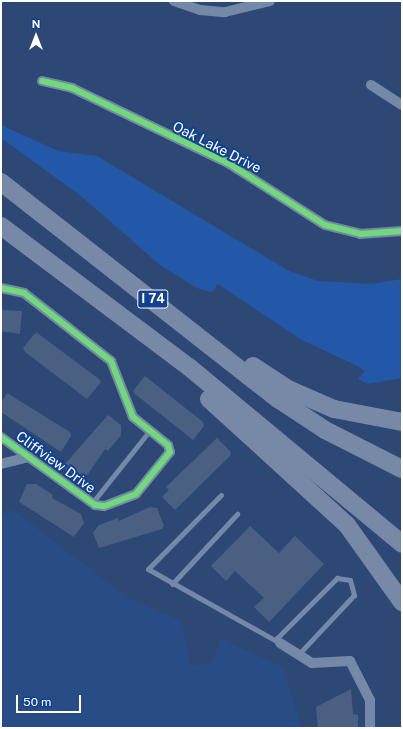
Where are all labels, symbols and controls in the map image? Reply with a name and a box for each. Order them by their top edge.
north arrow [16,16,56,56]
text: N [32,18,40,30]
street label: Oak Lake Drive [170,117,264,177]
road number: I 74 [137,288,169,310]
street label: Cliffview Drive [13,427,99,497]
scale bar [18,687,83,713]
text: 50 m [23,695,51,709]

